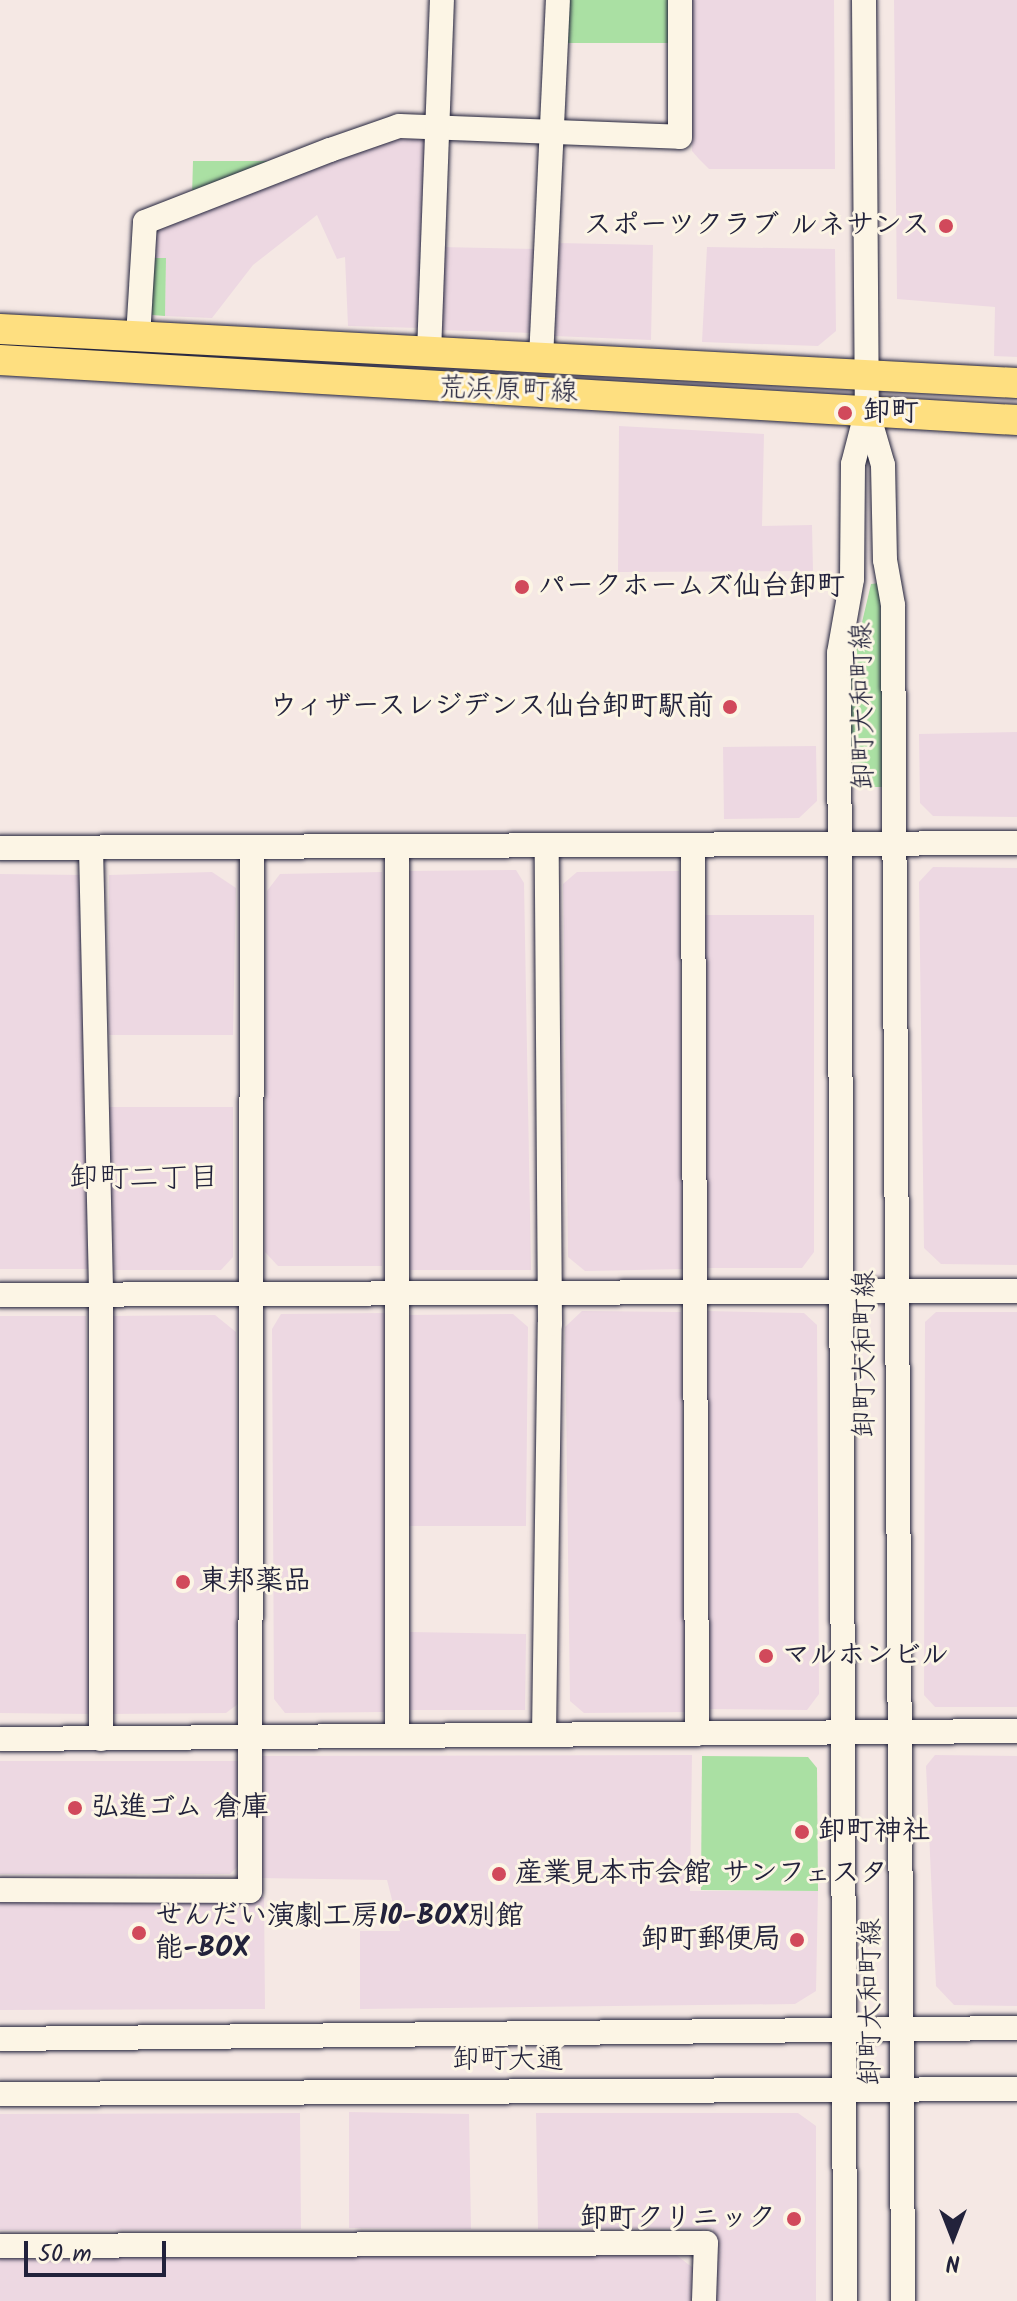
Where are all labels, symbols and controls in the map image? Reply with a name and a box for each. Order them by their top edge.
place label: スポーツクラブ ルネサンス [583,209,930,243]
marker: スポーツクラブ ルネサンス [937,217,955,235]
street label: 荒浜原町線 [437,372,579,410]
place label: 卸町 [863,396,919,430]
marker: 卸町 [834,402,856,424]
place label: パークホームズ仙台卸町 [538,570,846,604]
marker: パークホームズ仙台卸町 [513,578,531,596]
street label: 卸町大和町線 [846,622,882,790]
place label: ウィザースレジデンス仙台卸町駅前 [266,690,714,724]
marker: ウィザースレジデンス仙台卸町駅前 [721,698,739,716]
district label: 卸町二丁目 [69,1161,219,1197]
street label: 卸町大和町線 [849,1270,883,1438]
place label: 東邦薬品 [199,1565,311,1599]
marker: 東邦薬品 [174,1573,192,1591]
place label: マルホンビル [782,1639,950,1673]
marker: マルホンビル [757,1647,775,1665]
place label: 弘進ゴム 倉庫 [91,1791,270,1825]
marker: 弘進ゴム 倉庫 [66,1799,84,1817]
place label: 卸町神社 [818,1815,930,1849]
marker: 卸町神社 [793,1823,811,1841]
place label: 産業見本市会館 サンフェスタ [515,1857,890,1891]
marker: 産業見本市会館 サンフェスタ [490,1865,508,1883]
place label: せんだい演劇工房10-BOX別館 能-BOX [155,1900,524,1966]
street label: 卸町大和町線 [855,1918,889,2086]
place label: 卸町郵便局 [641,1923,781,1957]
marker: せんだい演劇工房10-BOX別館 能-BOX [130,1924,148,1942]
marker: 卸町郵便局 [788,1931,806,1949]
street label: 卸町大通 [452,2044,564,2078]
north arrow [913,2197,993,2277]
place label: 卸町クリニック [580,2202,776,2236]
marker: 卸町クリニック [783,2208,805,2230]
scale bar [28,2225,170,2275]
text: 50 m [38,2235,92,2274]
text: N [946,2244,960,2279]

